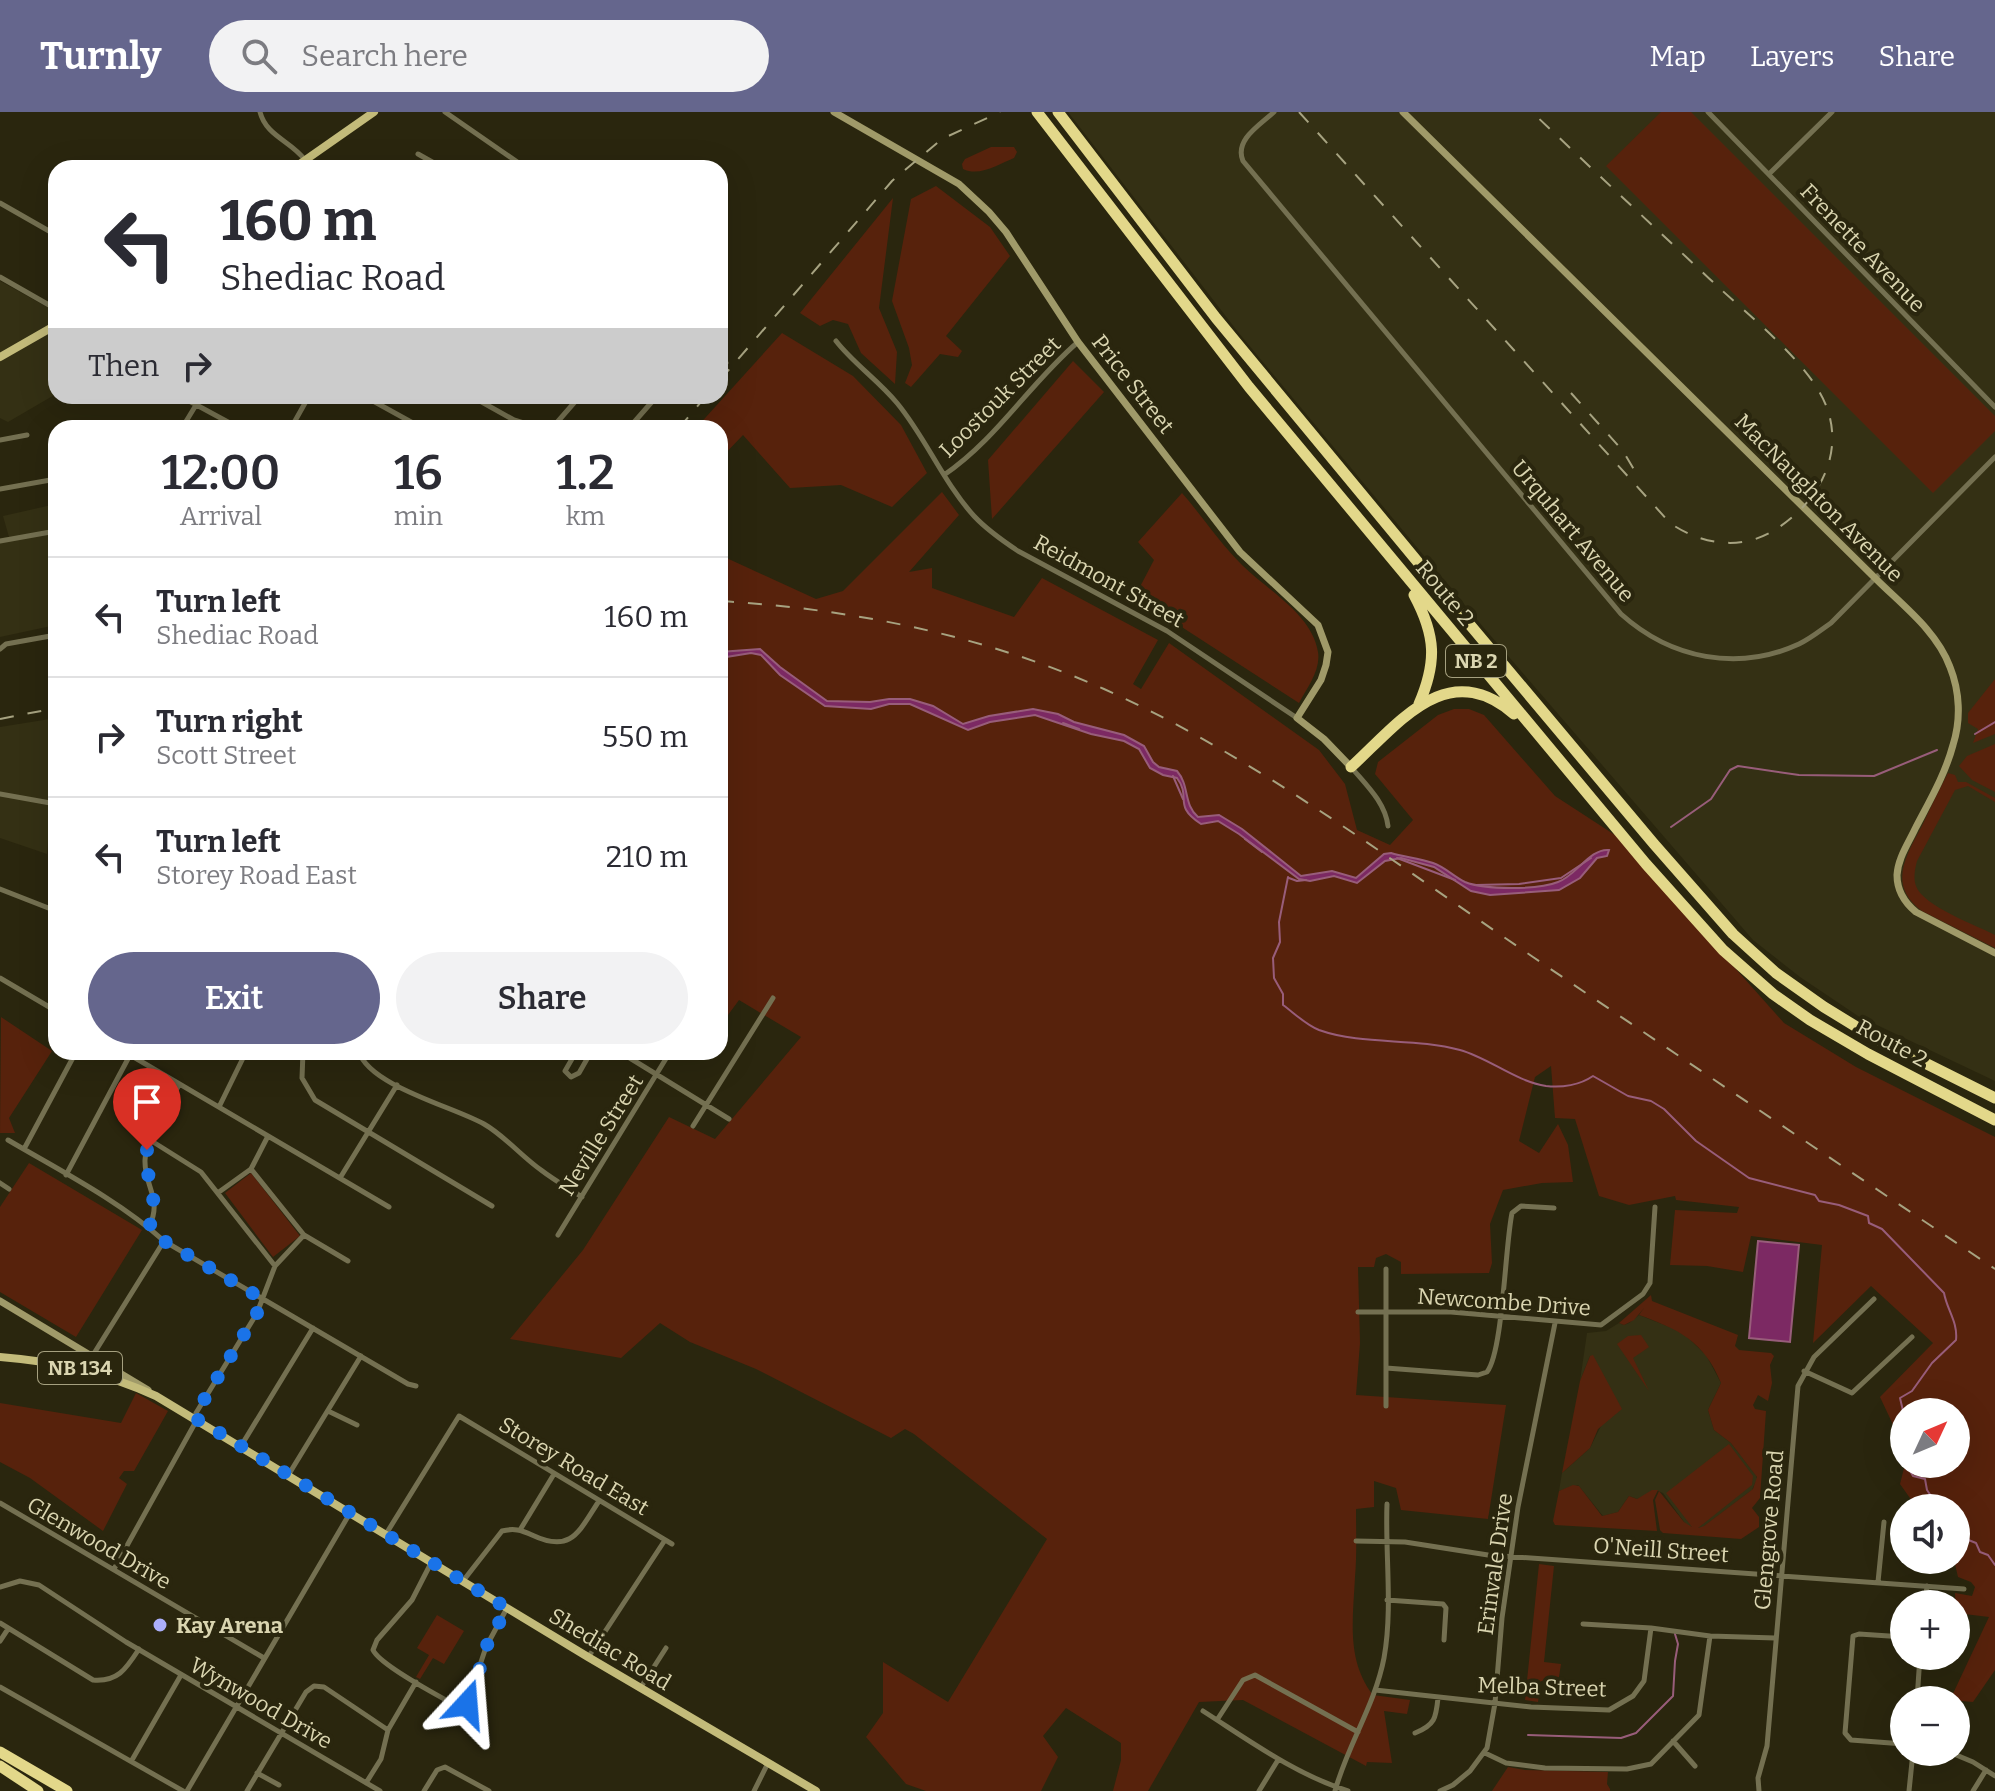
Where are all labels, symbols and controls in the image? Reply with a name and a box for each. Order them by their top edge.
search box [209,20,769,92]
text: Turnly [40,33,161,79]
icon: search [237,34,281,78]
text: Search here [301,38,468,74]
text: Map [1649,40,1706,73]
text: Layers [1750,40,1834,73]
text: Share [1878,40,1955,73]
street label: Frenette Avenue [1795,178,1931,318]
text: 160 m [220,188,376,255]
icon: left [88,192,192,296]
text: Shediac Road [220,256,445,300]
street label: Price Street [1086,329,1180,439]
street label: Loostouk Street [934,331,1066,463]
icon: right [175,344,219,388]
text: Then [88,348,159,384]
street label: MacNaughton Avenue [1729,408,1909,588]
text: 12:00 [161,444,280,502]
text: 16 [394,444,443,502]
text: 1.2 [556,444,615,502]
street label: Urquhart Avenue [1506,454,1640,608]
text: Arrival [180,501,262,532]
text: min [394,501,443,532]
text: km [566,501,605,532]
street label: Reidmont Street [1029,529,1189,633]
street label: Route 2 [1410,555,1480,631]
text: Turn left [156,584,281,620]
icon: left [88,595,132,639]
text: 160 m [604,599,688,635]
text: Shediac Road [156,620,319,651]
road number: NB 2 [1446,645,1506,677]
text: Turn right [156,704,303,740]
icon: right [88,715,132,759]
text: 550 m [602,719,688,755]
text: Scott Street [156,740,297,771]
text: Turn left [156,824,281,860]
icon: left [88,835,132,879]
text: 210 m [606,839,688,875]
text: Storey Road East [156,860,357,891]
button: Exit [88,952,380,1044]
button: Share [396,952,688,1044]
street label: Route 2 [1852,1013,1932,1073]
pin [113,1068,181,1150]
street label: Neville Street [553,1069,649,1201]
icon: arrive [125,1080,169,1124]
street label: Newcombe Drive [1416,1282,1592,1322]
road number: NB 134 [38,1352,122,1384]
north arrow [1890,1398,1970,1478]
map controls [1890,1398,1970,1766]
street label: Storey Road East [494,1411,654,1521]
street label: Glengrove Road [1749,1449,1789,1611]
street label: Glenwood Drive [22,1491,176,1595]
street label: Erinvale Drive [1472,1491,1518,1637]
button: sound [1890,1494,1970,1574]
street label: O'Neill Street [1592,1532,1730,1568]
button: + [1890,1590,1970,1670]
street label: Shediac Road [544,1602,676,1696]
place label: Kay Arena [176,1612,284,1639]
marker: Kay Arena [151,1616,169,1634]
street label: Wynwood Drive [185,1651,337,1755]
position arrow [425,1662,509,1746]
street label: Melba Street [1477,1671,1607,1703]
button: − [1890,1686,1970,1766]

